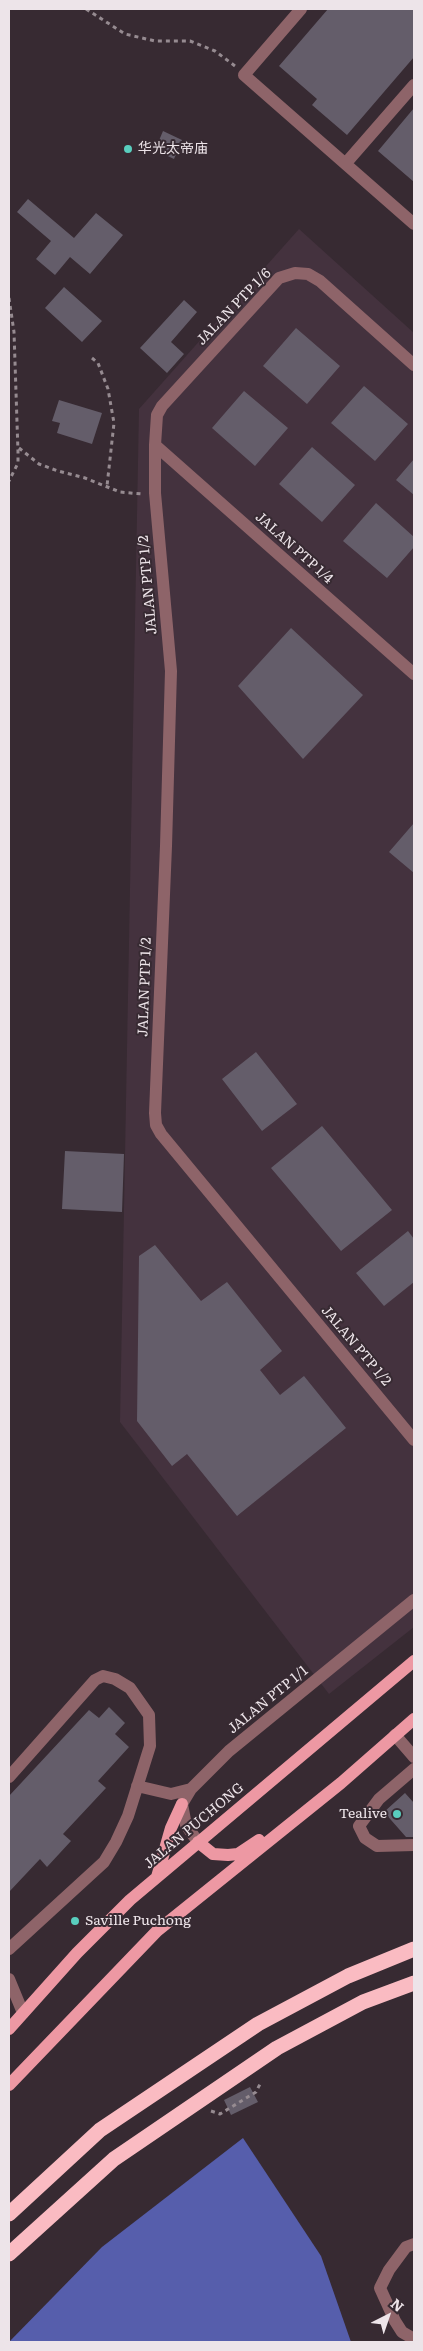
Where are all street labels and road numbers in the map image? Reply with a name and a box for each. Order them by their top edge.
street label: JALAN PTP 1/6 [193,265,275,349]
street label: JALAN PTP 1/4 [252,509,336,587]
street label: JALAN PTP 1/2 [135,535,161,635]
street label: JALAN PTP 1/2 [135,937,155,1037]
street label: JALAN PTP 1/2 [318,1302,394,1390]
street label: JALAN PTP 1/1 [225,1663,311,1737]
street label: JALAN PUCHONG [141,1779,247,1873]

